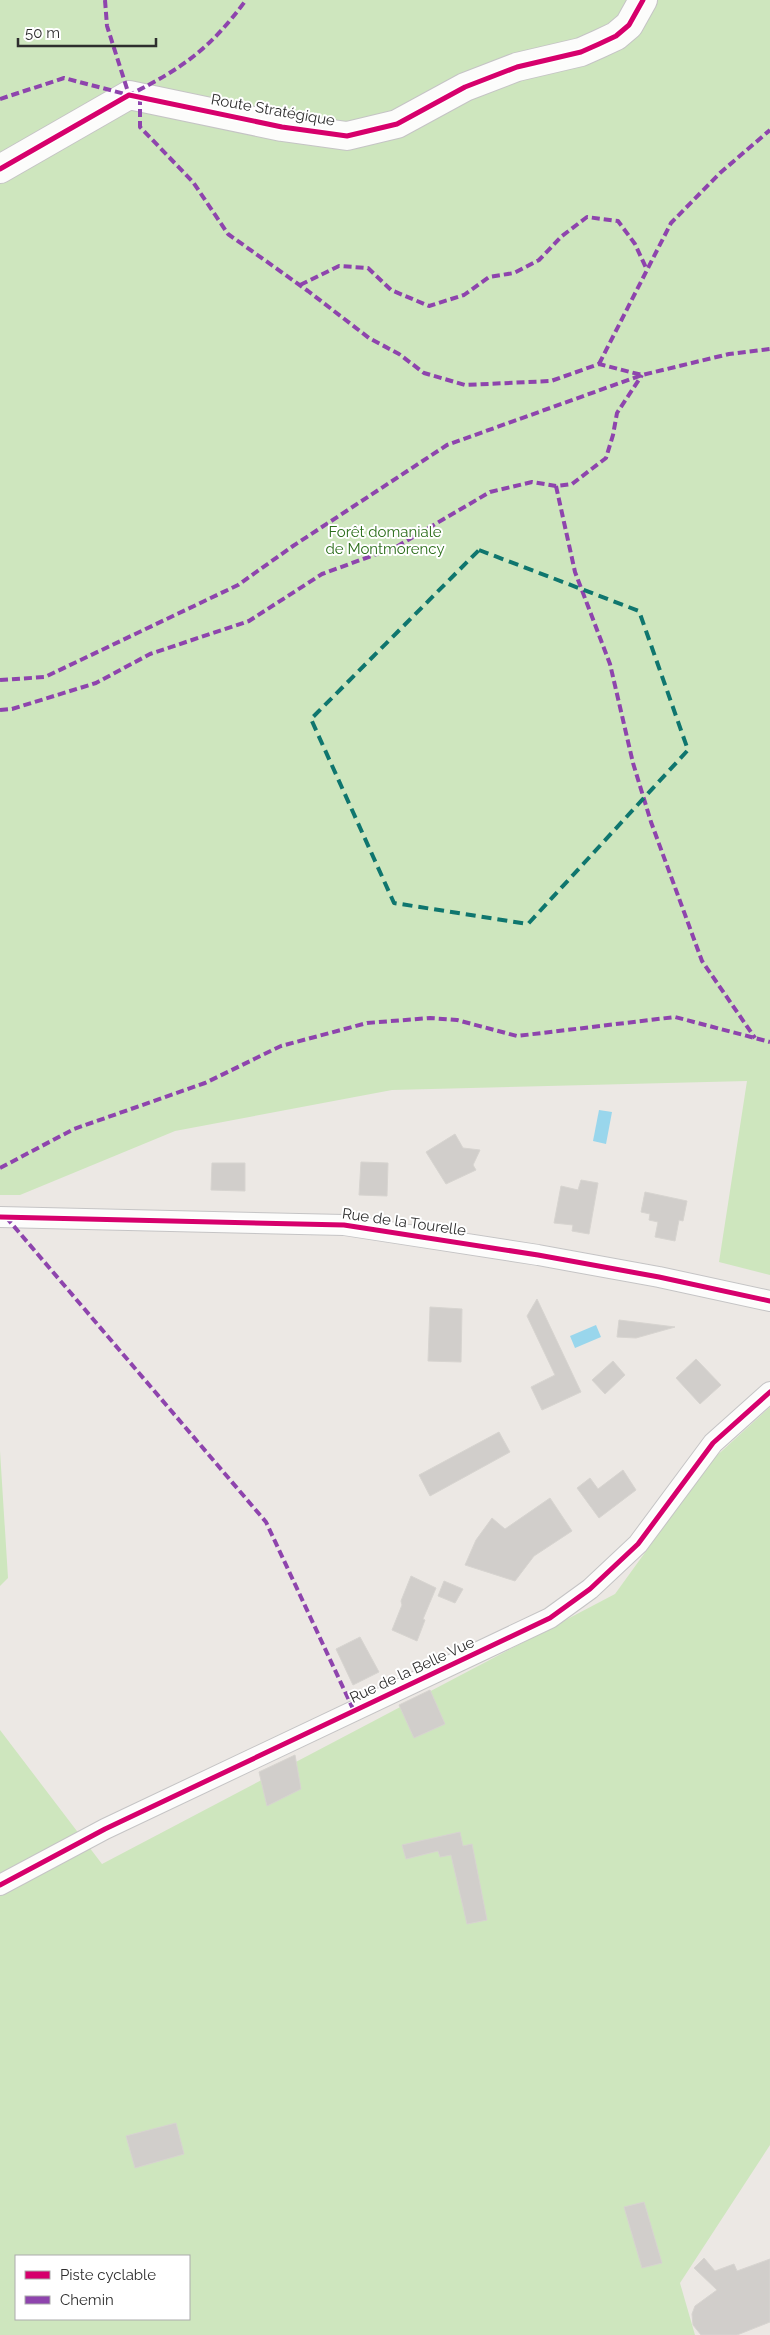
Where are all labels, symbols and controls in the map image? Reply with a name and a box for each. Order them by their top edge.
scale bar [18,15,155,47]
text: 50 m [25,24,60,42]
street label: Route Stratégique [210,90,337,130]
park label: Forêt domaniale de Montmorency [325,523,445,558]
street label: Rue de la Tourelle [341,1204,467,1240]
street label: Rue de la Belle Vue [347,1633,477,1707]
legend [15,2255,190,2320]
text: Piste cyclable [60,2266,156,2284]
text: Chemin [60,2291,114,2309]

